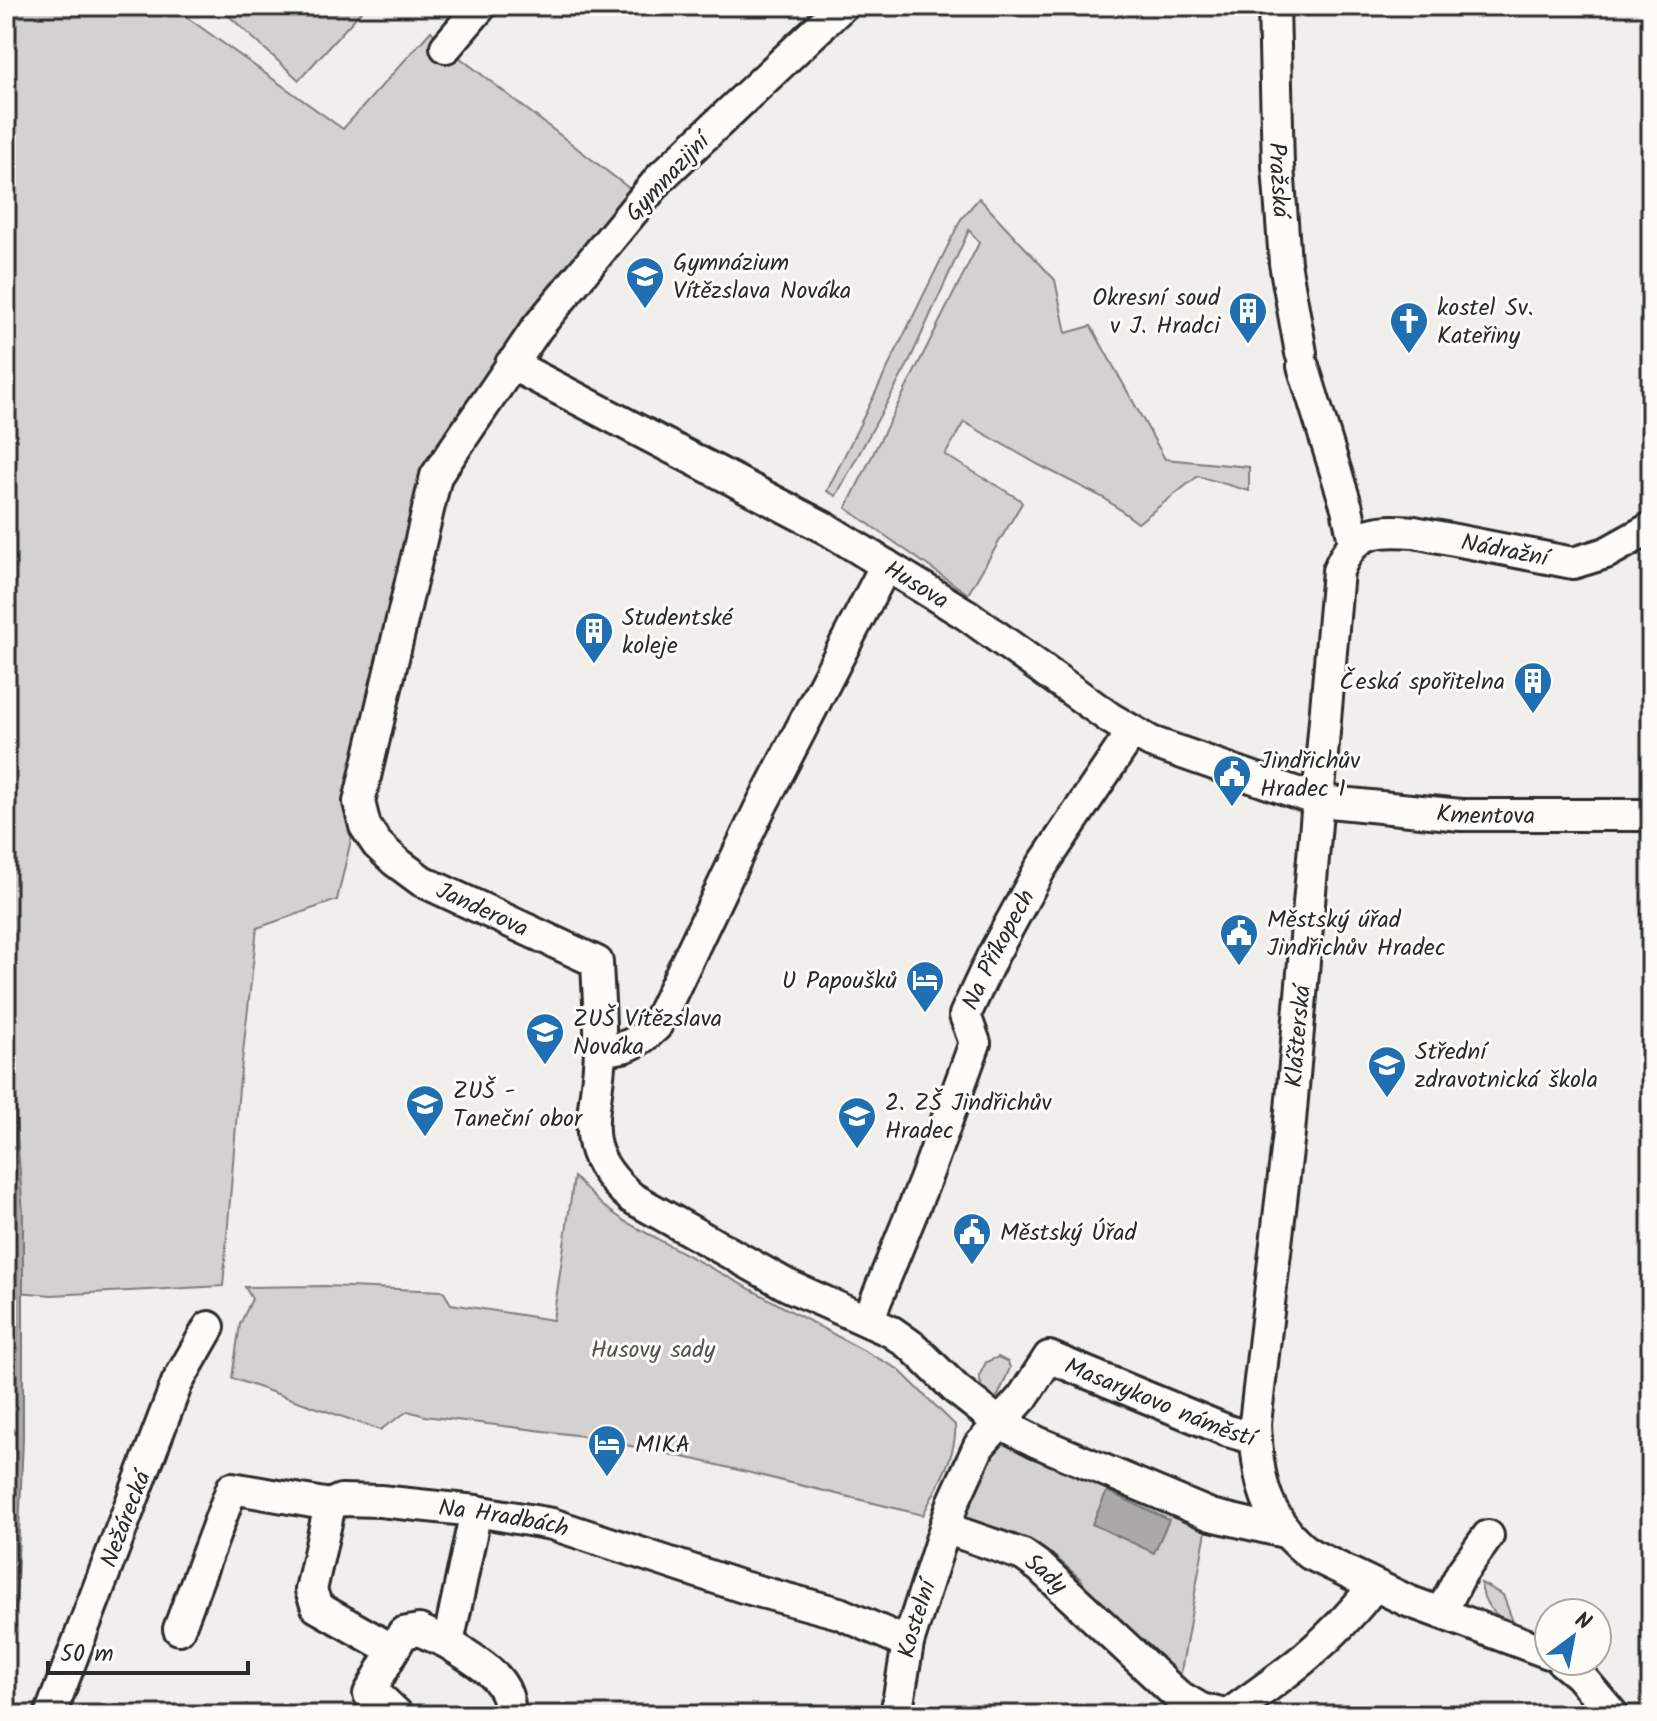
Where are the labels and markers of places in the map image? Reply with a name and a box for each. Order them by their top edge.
place label: Gymnázium Vítězslava Nováka [673,244,851,311]
school or university icon: Gymnázium Vítězslava Nováka [624,255,666,310]
place label: Okresní soud v J. Hradci [1092,279,1221,346]
place label: kostel Sv. Kateřiny [1437,289,1534,356]
building icon: Okresní soud v J. Hradci [1227,290,1269,345]
church icon: kostel Sv. Kateřiny [1388,300,1430,355]
place label: Studentské koleje [622,599,734,666]
building icon: Studentské koleje [573,610,615,665]
building icon: Česká spořitelna [1512,660,1554,715]
place label: Česká spořitelna [1339,663,1505,702]
place label: Jindřichův Hradec 1 [1260,742,1361,809]
public building icon: Jindřichův Hradec 1 [1211,753,1253,808]
place label: Městský úřad Jindřichův Hradec [1267,901,1446,968]
public building icon: Městský úřad Jindřichův Hradec [1218,912,1260,967]
hotel icon: U Papoušků [904,959,946,1014]
place label: U Papoušků [782,962,897,1001]
place label: ZUŠ Vítězslava Nováka [573,1000,722,1067]
school or university icon: ZUŠ Vítězslava Nováka [524,1011,566,1066]
place label: Střední zdravotnická škola [1415,1033,1598,1100]
school or university icon: Střední zdravotnická škola [1366,1044,1408,1099]
place label: ZUŠ - Taneční obor [453,1072,584,1139]
school or university icon: ZUŠ - Taneční obor [404,1083,446,1138]
place label: 2. ZŠ Jindřichův Hradec [885,1084,1052,1151]
school or university icon: 2. ZŠ Jindřichův Hradec [836,1095,878,1150]
public building icon: Městský Úřad [951,1211,993,1266]
place label: Městský Úřad [1000,1214,1137,1253]
hotel icon: MIKA [586,1423,628,1478]
place label: MIKA [635,1426,690,1465]

